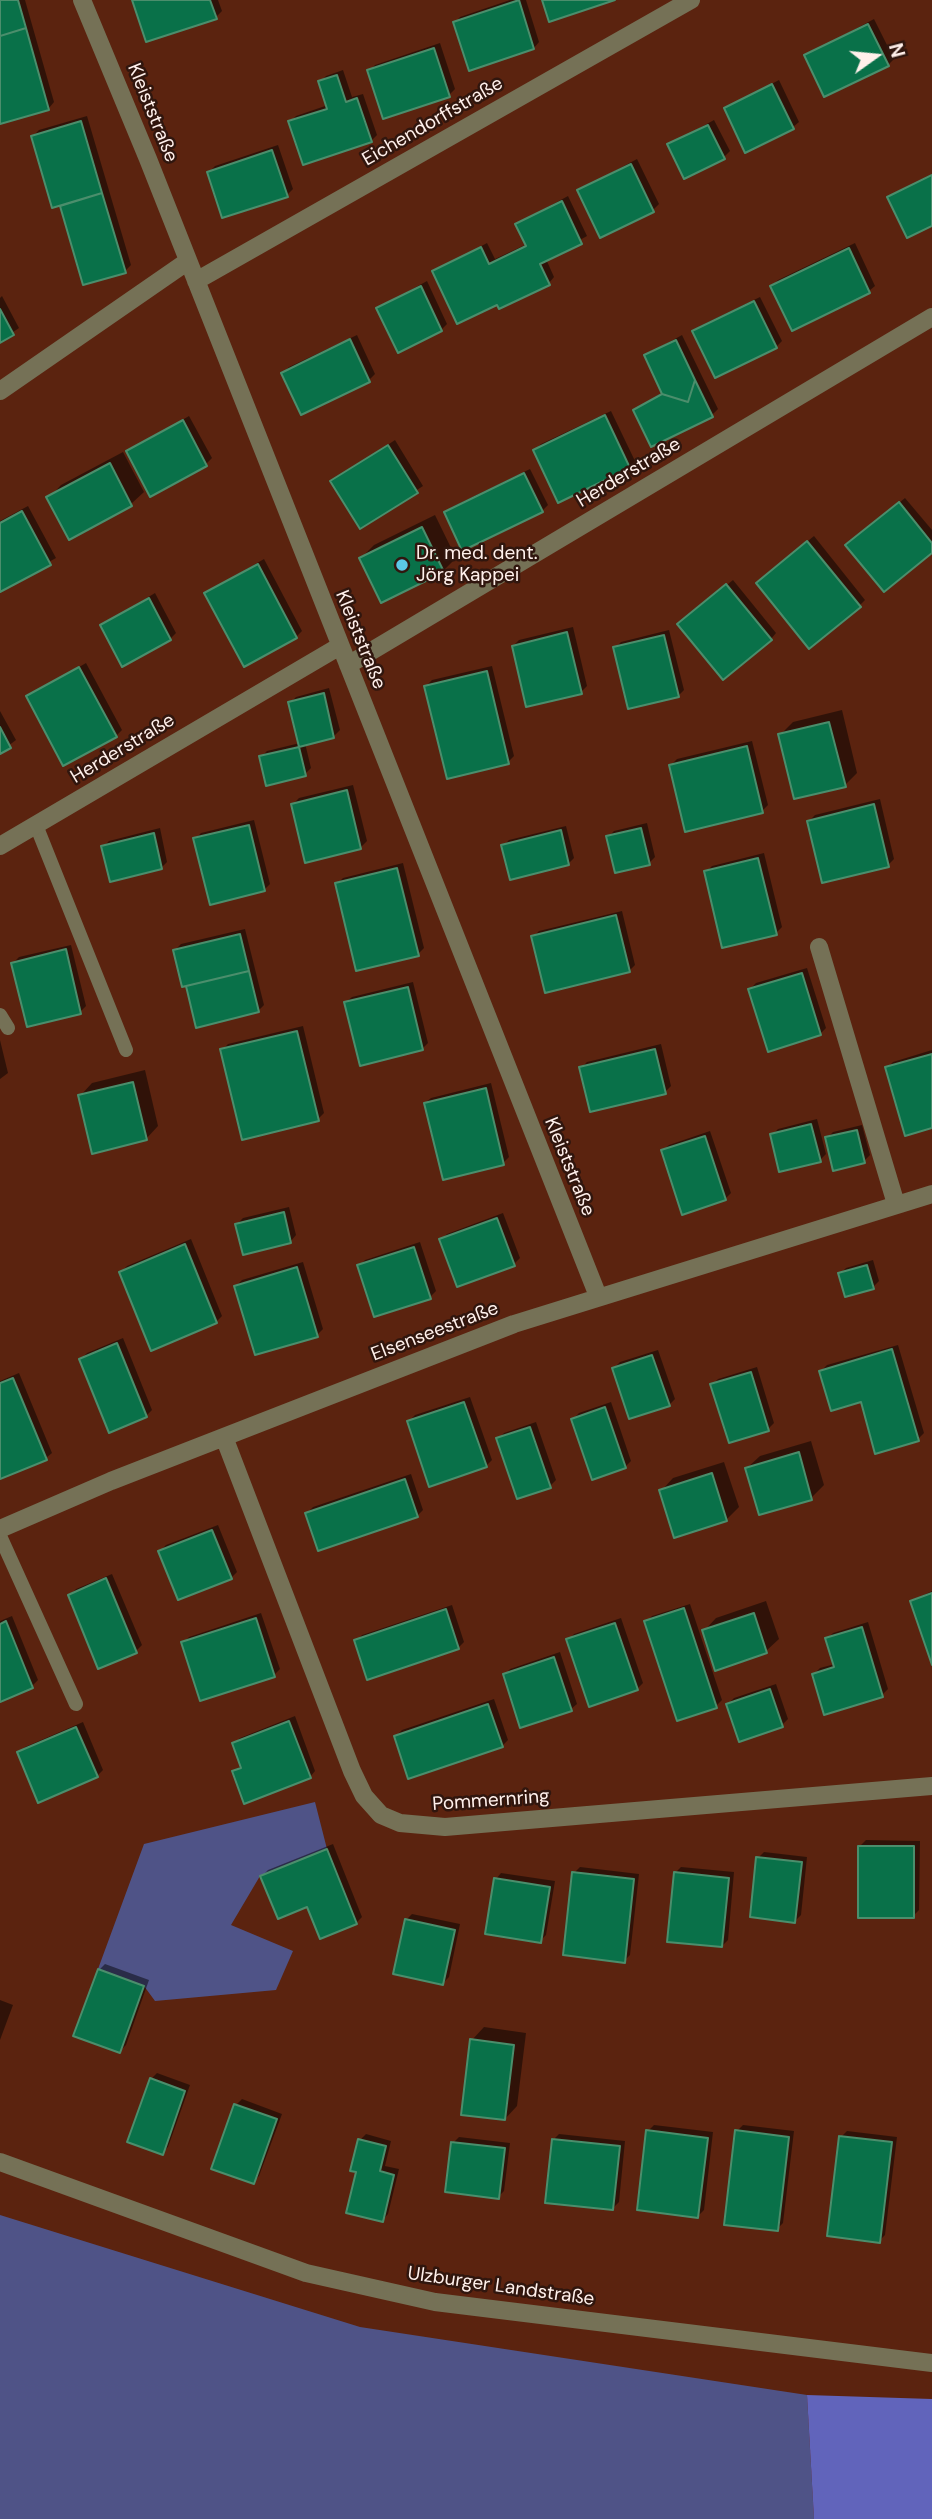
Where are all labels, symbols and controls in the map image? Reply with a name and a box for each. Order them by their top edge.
north arrow [841,21,911,91]
text: N [883,40,911,60]
street label: Kleiststraße [122,60,182,166]
street label: Eichendorffstraße [359,72,507,172]
street label: Herderstraße [573,433,685,513]
place label: Dr. med. dent. Jörg Kappei [416,543,537,587]
marker: Dr. med. dent. Jörg Kappei [394,557,410,573]
street label: Kleiststraße [330,587,390,693]
street label: Herderstraße [67,709,179,789]
street label: Kleiststraße [539,1114,599,1220]
street label: Elsenseestraße [368,1297,502,1367]
street label: Pommernring [432,1786,550,1816]
street label: Ulzburger Landstraße [406,2263,596,2311]

